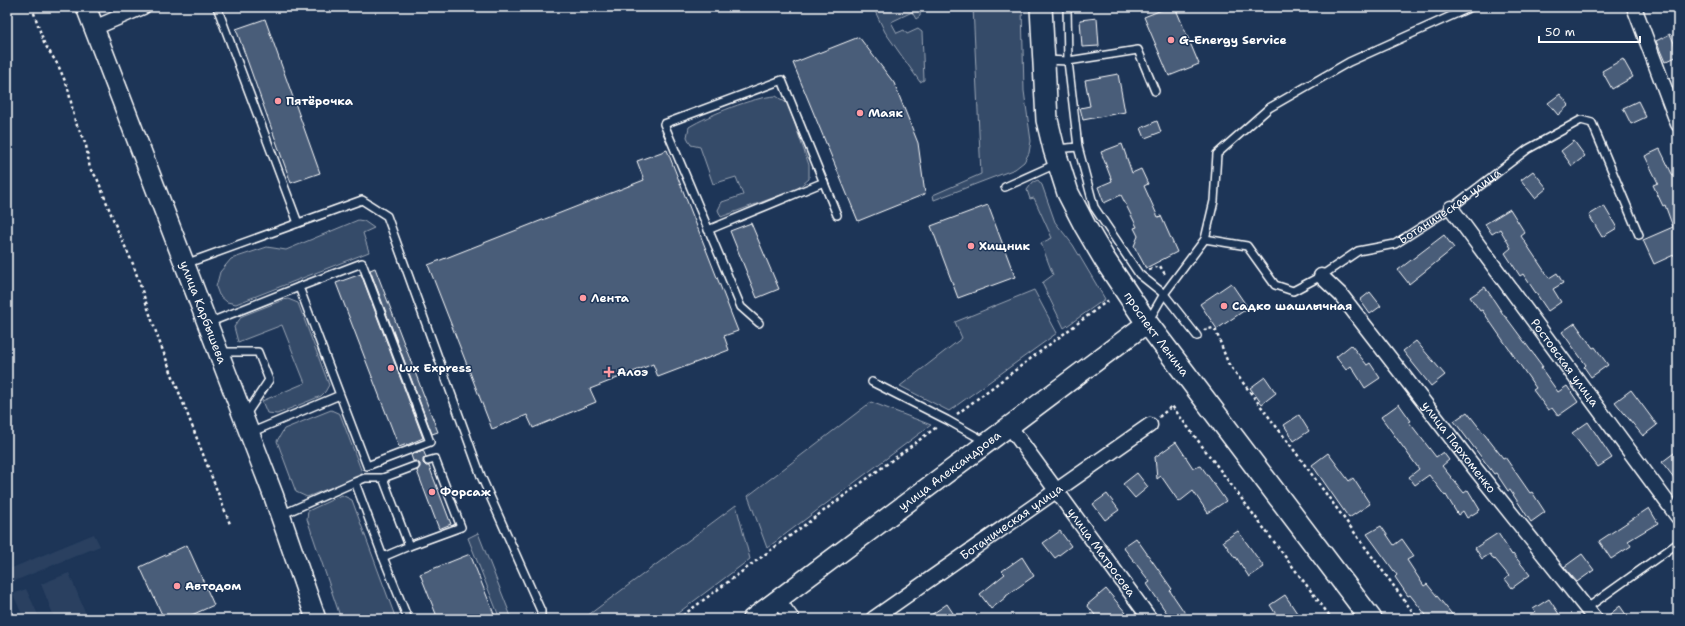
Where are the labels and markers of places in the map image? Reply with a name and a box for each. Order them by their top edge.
place label: G-Energy Service [1179,32,1287,48]
marker: G-Energy Service [1166,35,1176,45]
place label: Пятёрочка [286,93,354,109]
marker: Пятёрочка [273,96,283,106]
place label: Маяк [868,105,904,121]
marker: Маяк [855,108,865,118]
place label: Хищник [979,238,1031,254]
marker: Хищник [966,241,976,251]
place label: Лента [591,290,630,306]
marker: Лента [578,293,588,303]
place label: Садко шашлычная [1232,298,1352,314]
marker: Садко шашлычная [1219,301,1229,311]
place label: Lux Express [399,360,472,376]
marker: Lux Express [386,363,396,373]
place label: Алоэ [617,364,648,380]
marker: Алоэ [604,367,614,377]
place label: Форсаж [440,484,492,500]
marker: Форсаж [427,487,437,497]
place label: Автодом [185,578,241,594]
marker: Автодом [172,581,182,591]

